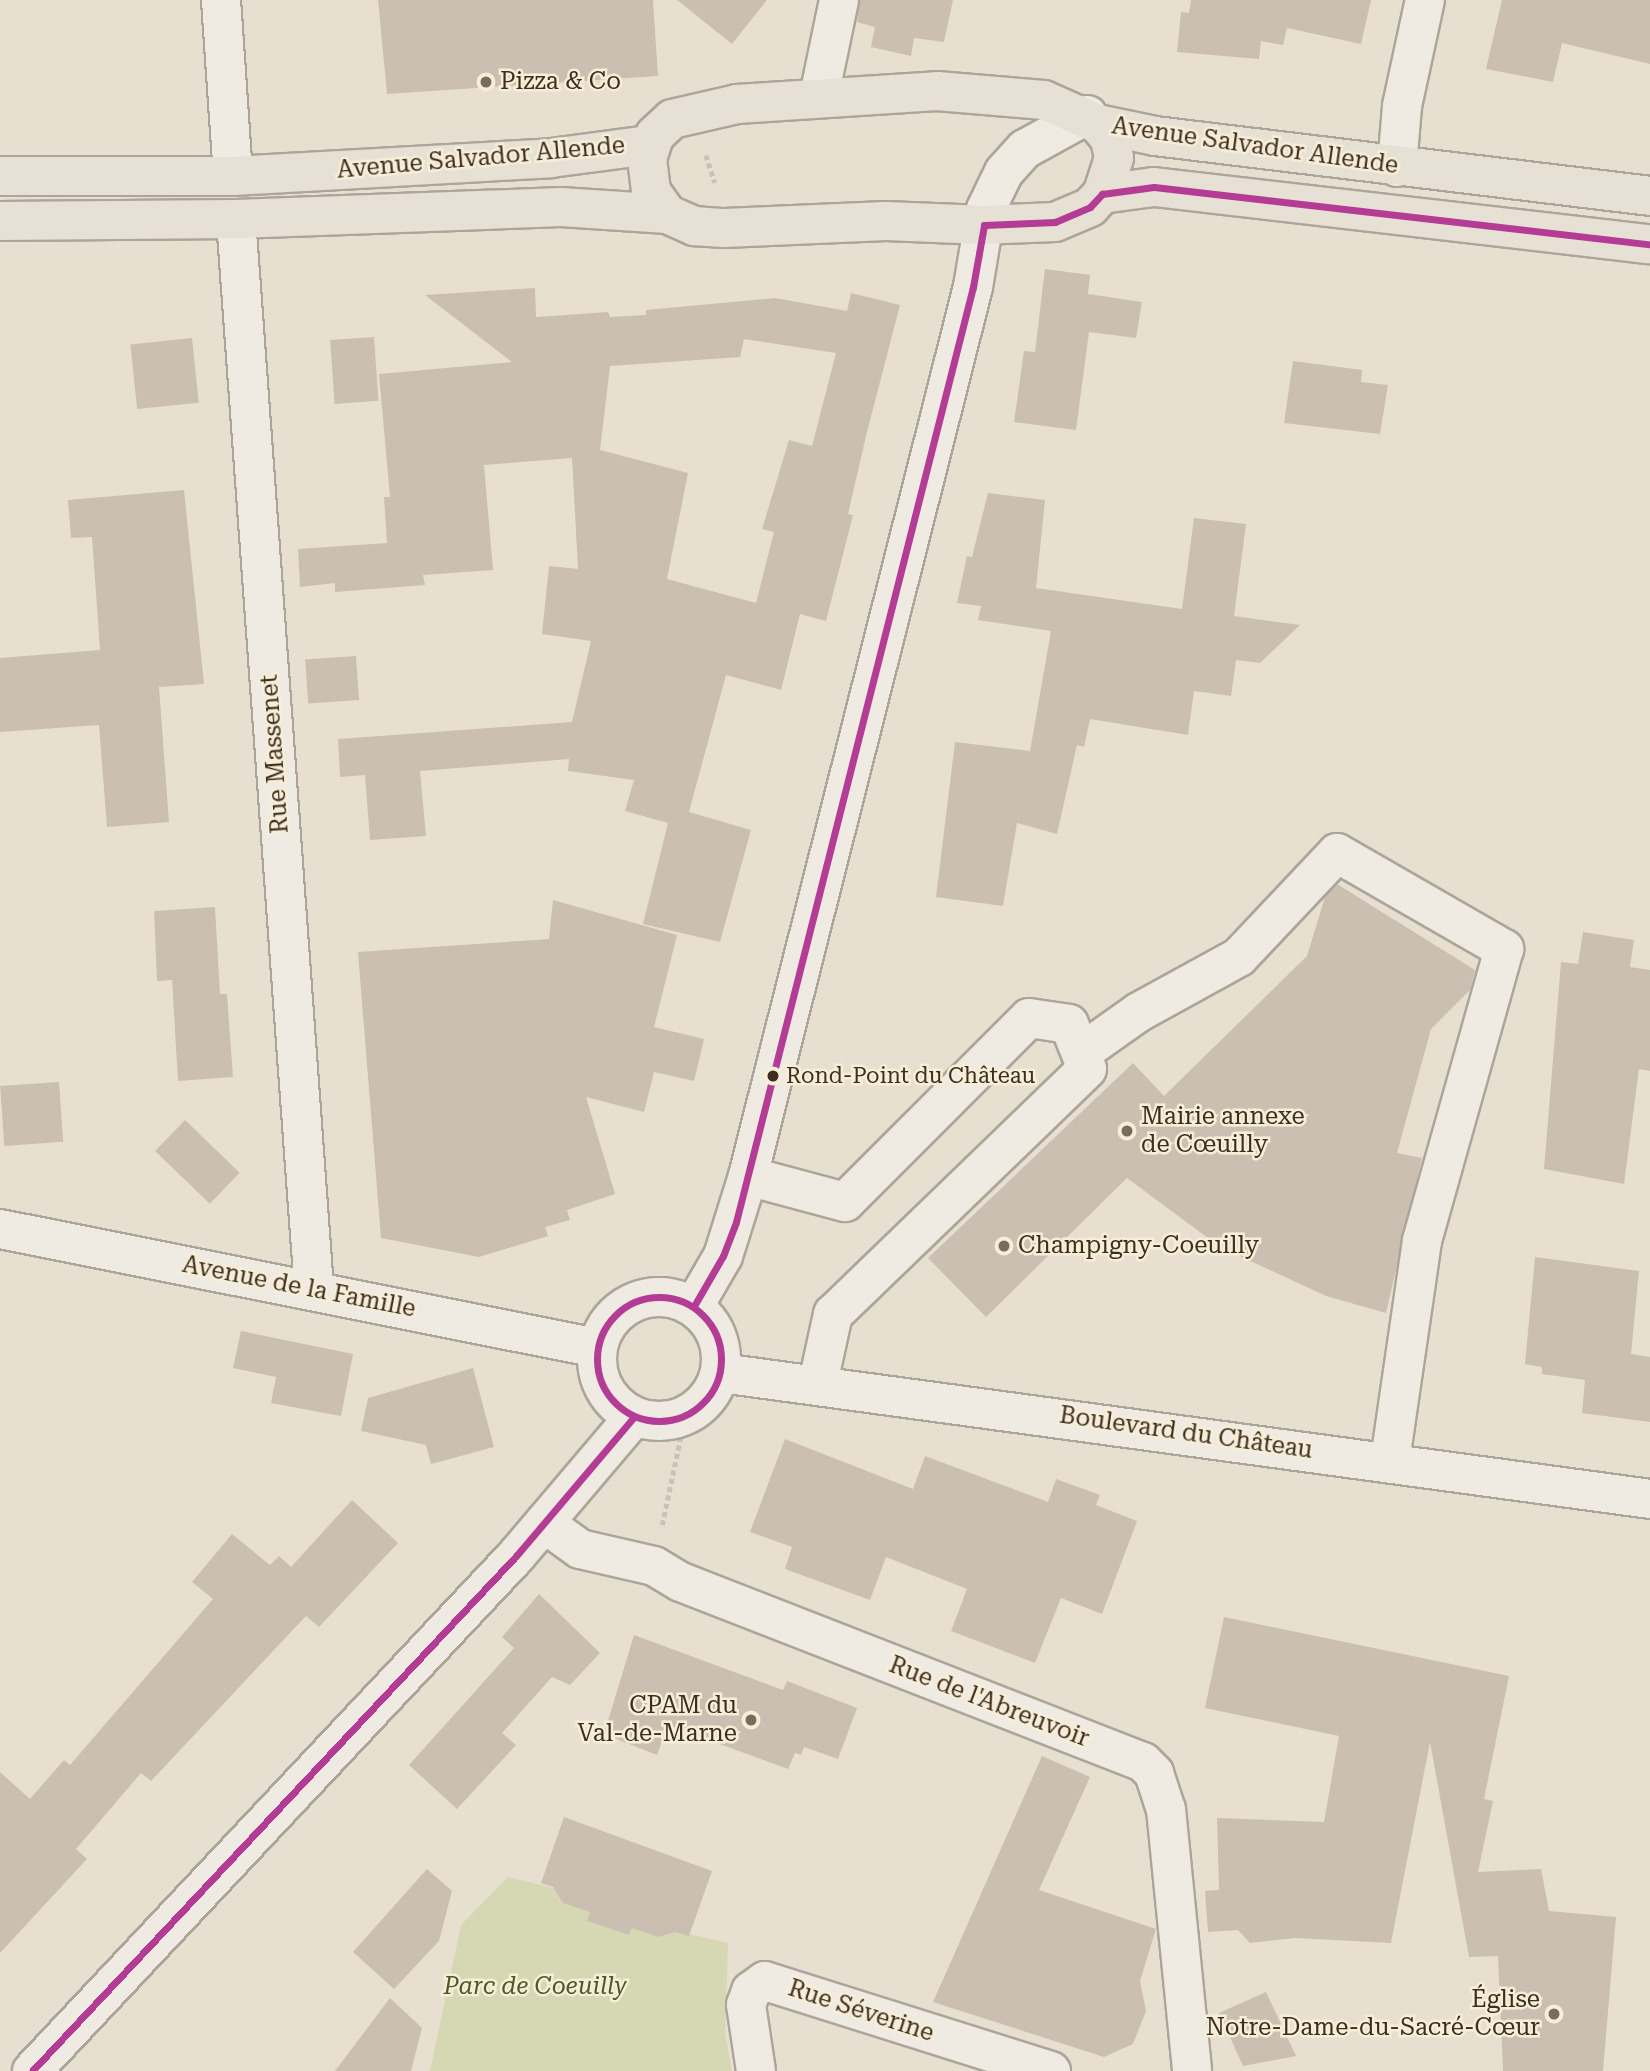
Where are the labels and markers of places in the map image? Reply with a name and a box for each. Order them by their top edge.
place label: Pizza & Co [500,68,621,96]
marker: Pizza & Co [478,74,494,90]
place label: Rond-Point du Château [786,1063,1035,1089]
marker: Rond-Point du Château [766,1069,780,1083]
place label: Mairie annexe de Cœuilly [1141,1103,1305,1159]
marker: Mairie annexe de Cœuilly [1119,1123,1135,1139]
place label: Champigny-Coeuilly [1018,1232,1259,1260]
marker: Champigny-Coeuilly [996,1238,1012,1254]
place label: CPAM du Val-de-Marne [577,1692,737,1748]
marker: CPAM du Val-de-Marne [743,1712,759,1728]
place label: Église Notre-Dame-du-Sacré-Cœur [1206,1986,1540,2042]
marker: Église Notre-Dame-du-Sacré-Cœur [1546,2006,1562,2022]

